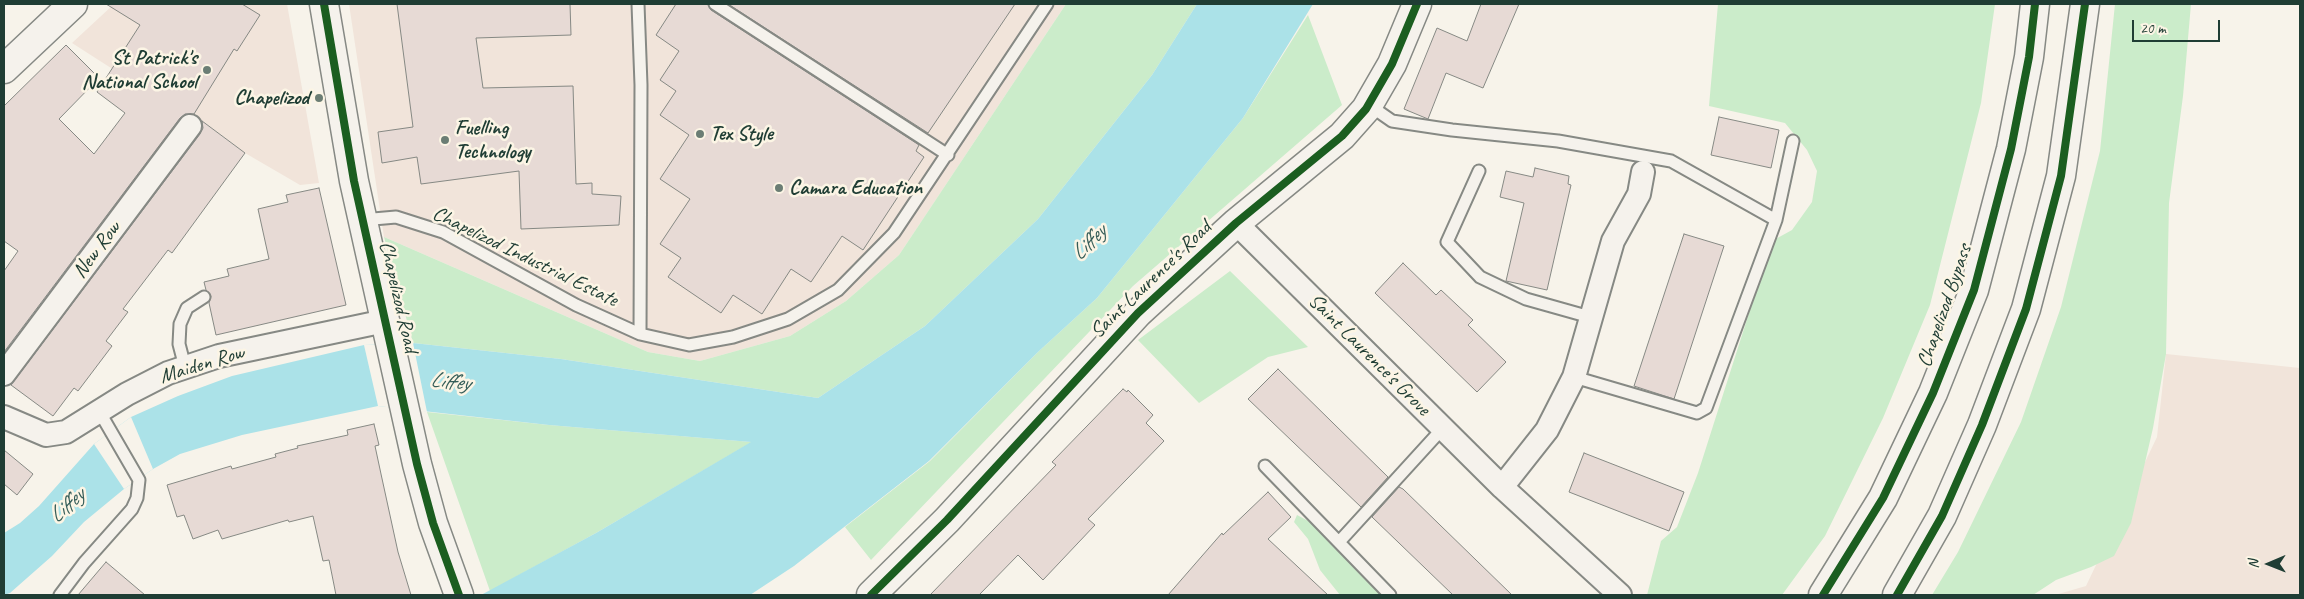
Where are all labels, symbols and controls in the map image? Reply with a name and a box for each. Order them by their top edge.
scale bar [2134,10,2222,42]
text: 20 m [2140,19,2166,38]
place label: St Patrick's National School [82,45,197,95]
marker: St Patrick's National School [201,64,213,76]
place label: Chapelizod [234,85,309,111]
marker: Chapelizod [313,92,325,104]
place label: Fuelling Technology [455,115,530,165]
place label: Tex Style [710,121,773,147]
marker: Tex Style [694,128,706,140]
marker: Fuelling Technology [439,134,451,146]
place label: Camara Education [789,175,922,201]
marker: Camara Education [773,182,785,194]
street label: Chapelizod Industrial Estate [428,201,622,313]
street label: Saint Laurence's Road [1085,216,1217,344]
street label: New Row [67,217,127,283]
water label: Liffey [1066,220,1112,266]
street label: Chapelizod Road [373,239,423,355]
street label: Chapelizod Bypass [1912,241,1978,371]
street label: Saint Laurence's Grove [1303,289,1435,421]
street label: Maiden Row [157,340,247,390]
water label: Liffey [429,367,471,397]
water label: Liffey [44,483,90,529]
north arrow [2244,539,2294,589]
text: N [2245,560,2262,569]

